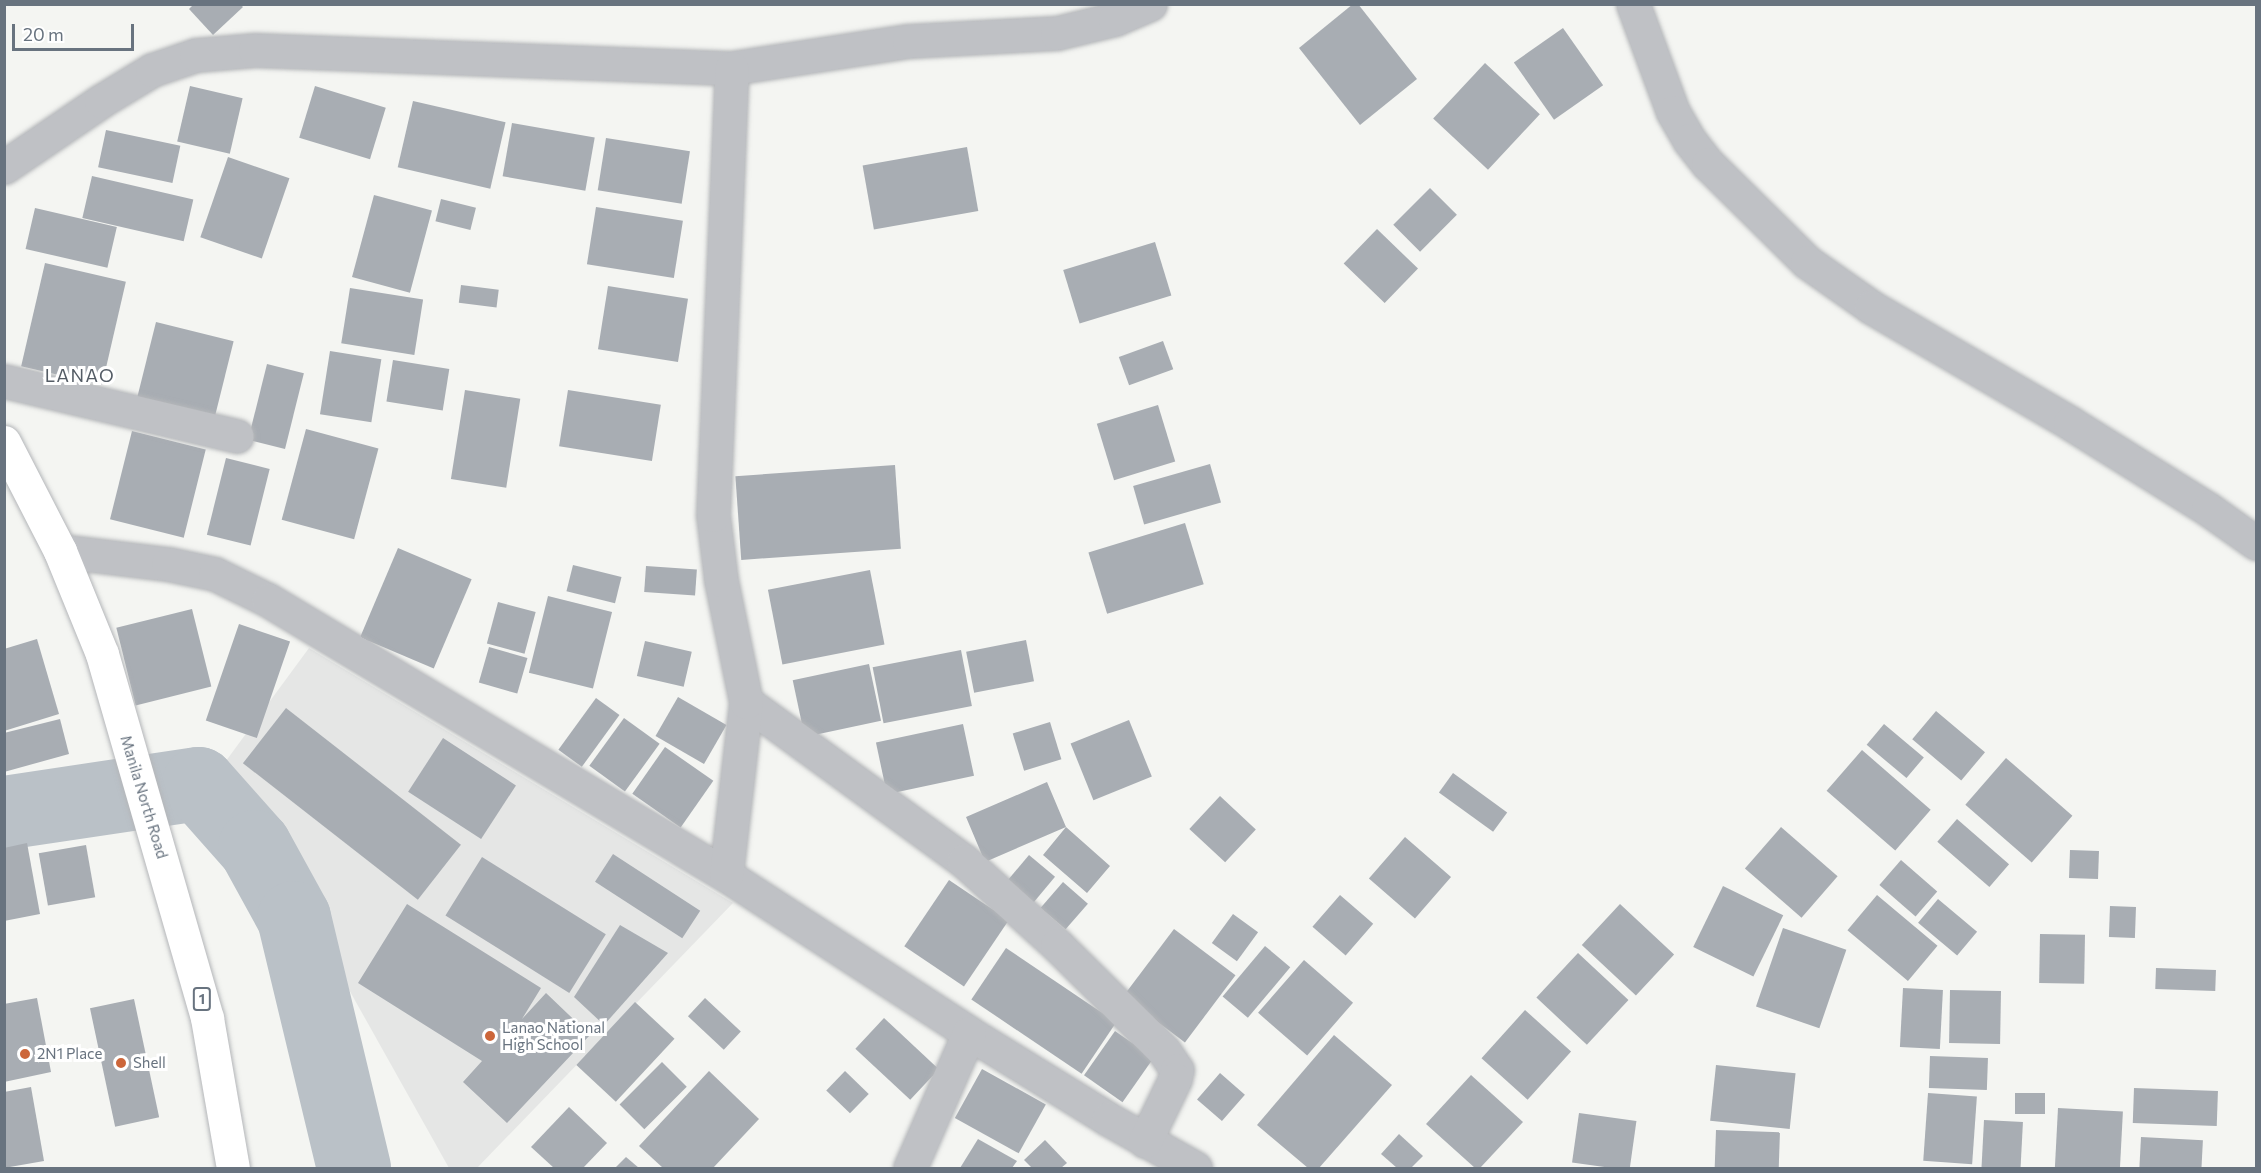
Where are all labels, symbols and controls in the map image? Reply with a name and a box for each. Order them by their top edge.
scale bar [15,12,136,50]
text: 20 m [23,23,64,45]
district label: LANAO [45,364,115,386]
street label: Manila North Road [117,733,171,861]
road number: 1 [192,988,212,1010]
place label: Lanao National High School [502,1018,605,1053]
marker: Lanao National High School [483,1029,497,1043]
place label: 2N1 Place [37,1045,102,1063]
marker: 2N1 Place [18,1047,32,1061]
place label: Shell [133,1054,166,1072]
marker: Shell [114,1056,128,1070]

